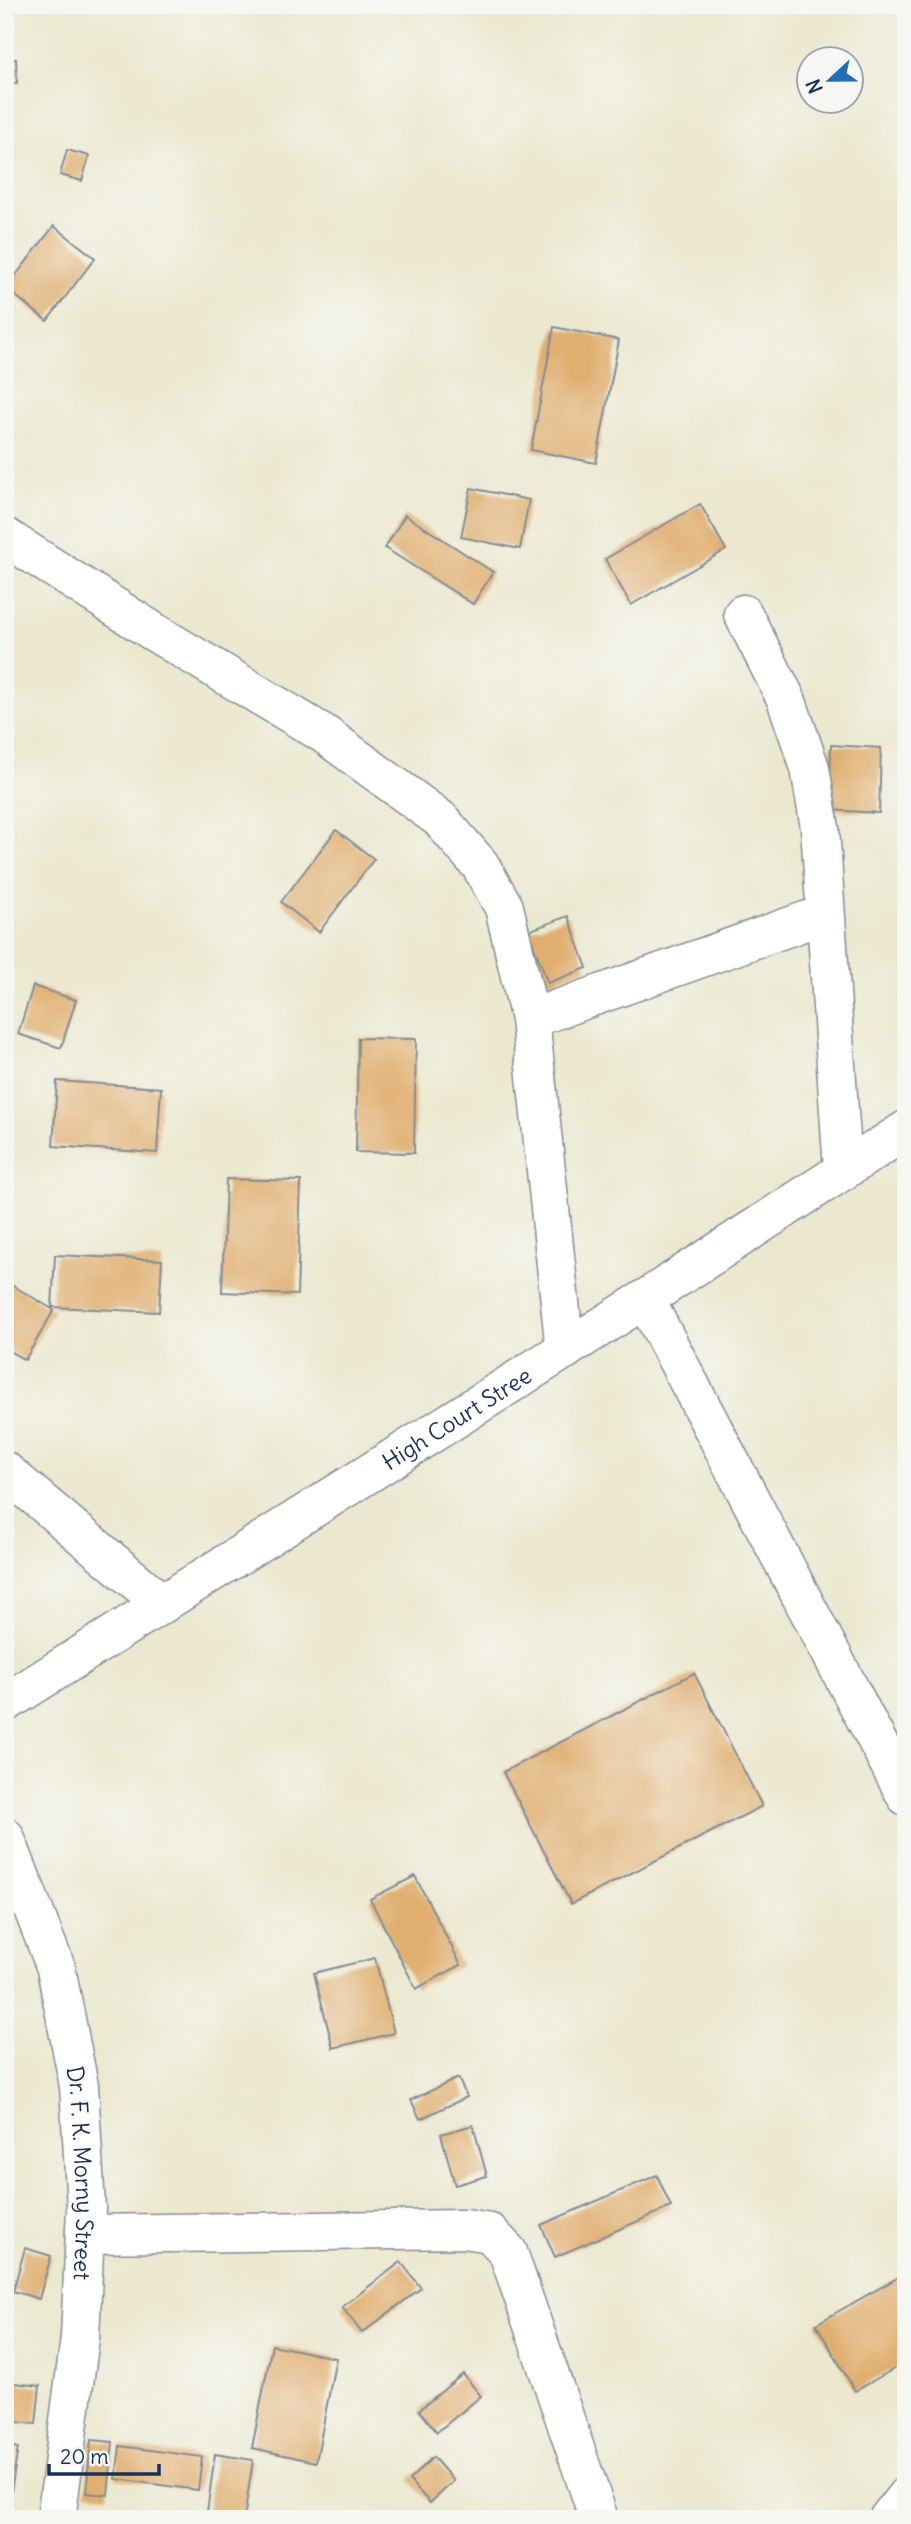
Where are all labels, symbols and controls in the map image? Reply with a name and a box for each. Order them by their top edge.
north arrow [796,46,866,116]
text: N [801,76,828,97]
street label: High Court Stree [377,1360,537,1476]
street label: Dr. F. K. Morny Street [61,2064,101,2281]
scale bar [49,2433,159,2477]
text: 20 m [60,2443,109,2470]

